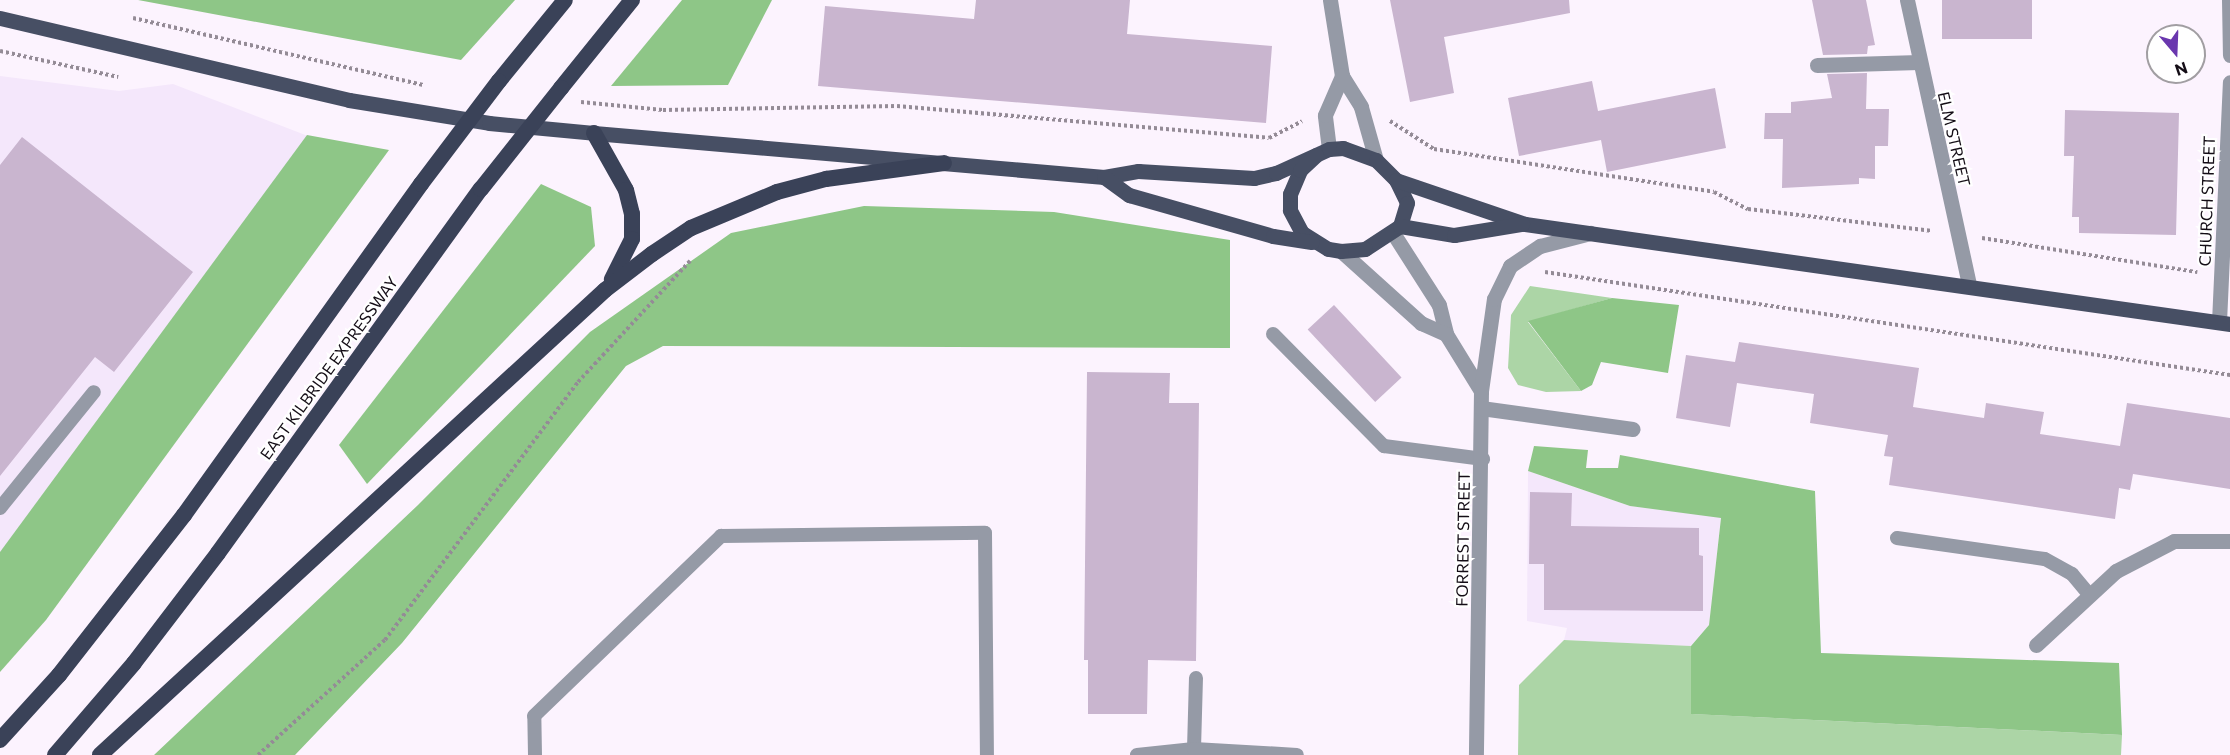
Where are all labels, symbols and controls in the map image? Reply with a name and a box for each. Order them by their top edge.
north arrow [2146,24,2206,84]
text: N [2173,59,2190,81]
street label: ELM STREET [1934,90,1974,188]
street label: CHURCH STREET [2195,135,2219,267]
street label: EAST KILBRIDE EXPRESSWAY [256,273,402,463]
street label: FORREST STREET [1452,471,1474,607]

